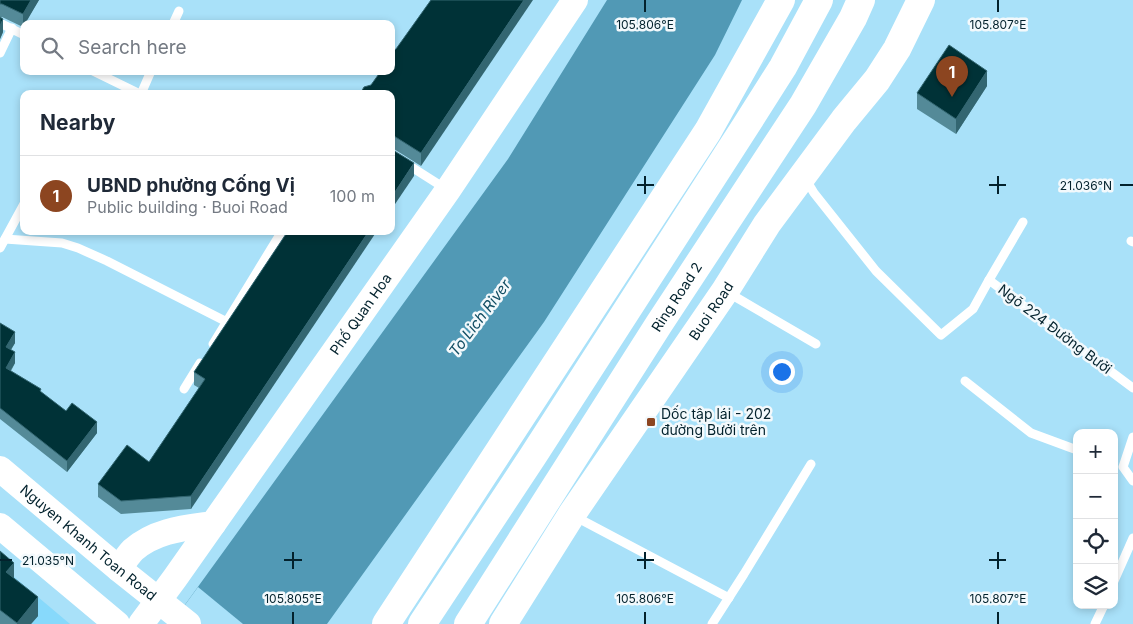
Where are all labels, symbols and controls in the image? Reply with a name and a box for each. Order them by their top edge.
text: 105.806°E [616,17,674,32]
text: 105.807°E [970,17,1026,32]
search box [20,20,395,75]
icon: search [38,34,66,62]
text: Search here [78,36,187,59]
pin: 1 [936,56,968,97]
text: Nearby [40,110,115,135]
text: UBND phường Cống Vị [87,174,295,197]
text: 21.036°N [1060,178,1112,193]
text: 1 [53,186,59,206]
text: 100 m [330,186,375,206]
text: Public building · Buoi Road [87,197,288,217]
street label: Ring Road 2 [647,259,705,335]
street label: Phố Quan Hoa [326,270,395,358]
water label: To Lich River [445,275,515,360]
street label: Buoi Road [685,278,737,343]
street label: Ngõ 224 Đường Bưởi [995,280,1115,377]
your location [769,359,795,385]
place label: Dốc tập lái - 202 đường Bưởi trên [661,405,771,438]
marker: Dốc tập lái - 202 đường Bưởi trên [645,416,657,428]
map controls [1073,429,1118,609]
button: + [1073,429,1118,474]
button: − [1073,474,1118,519]
street label: Nguyen Khanh Toan Road [17,481,160,604]
button: locate [1073,519,1118,564]
text: 21.035°N [22,553,74,568]
button: layers [1073,564,1118,609]
text: 105.805°E [264,591,322,606]
text: 105.806°E [616,591,674,606]
text: 105.807°E [970,591,1026,606]

